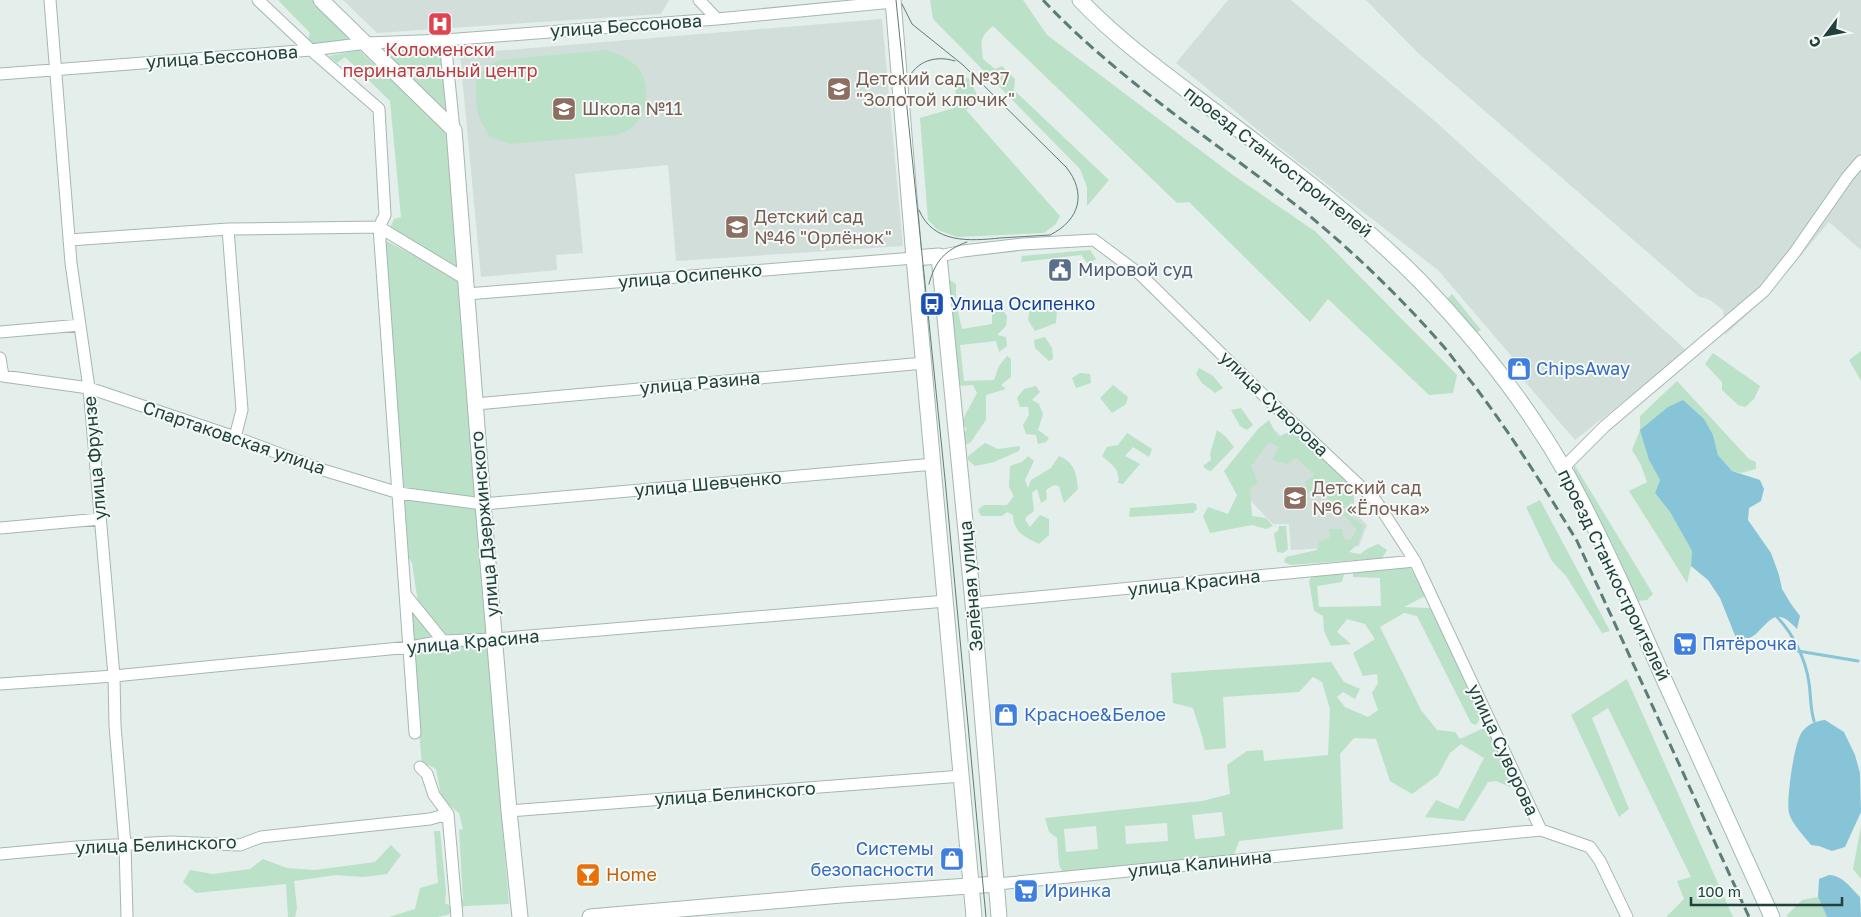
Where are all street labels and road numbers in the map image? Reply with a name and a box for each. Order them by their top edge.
street label: улица Бессонова [549,9,703,41]
street label: улица Бессонова [145,40,299,72]
street label: проезд Станкостроителей [1180,81,1377,242]
street label: улица Осипенко [617,258,763,292]
street label: улица Суворова [1216,346,1334,461]
street label: улица Разина [639,366,761,398]
street label: улица Фрунзе [78,395,110,521]
street label: Спартаковская улица [140,396,328,479]
street label: улица Дзержинского [465,430,503,618]
street label: проезд Станкостроителей [1554,465,1676,684]
street label: улица Шевченко [633,466,782,500]
street label: Зелёная улица [953,520,987,652]
street label: улица Красина [1127,564,1261,600]
street label: улица Красина [406,624,540,658]
street label: улица Суворова [1464,680,1544,819]
street label: улица Белинского [654,776,816,810]
street label: улица Белинского [75,830,237,858]
street label: улица Калинина [1127,845,1273,881]

